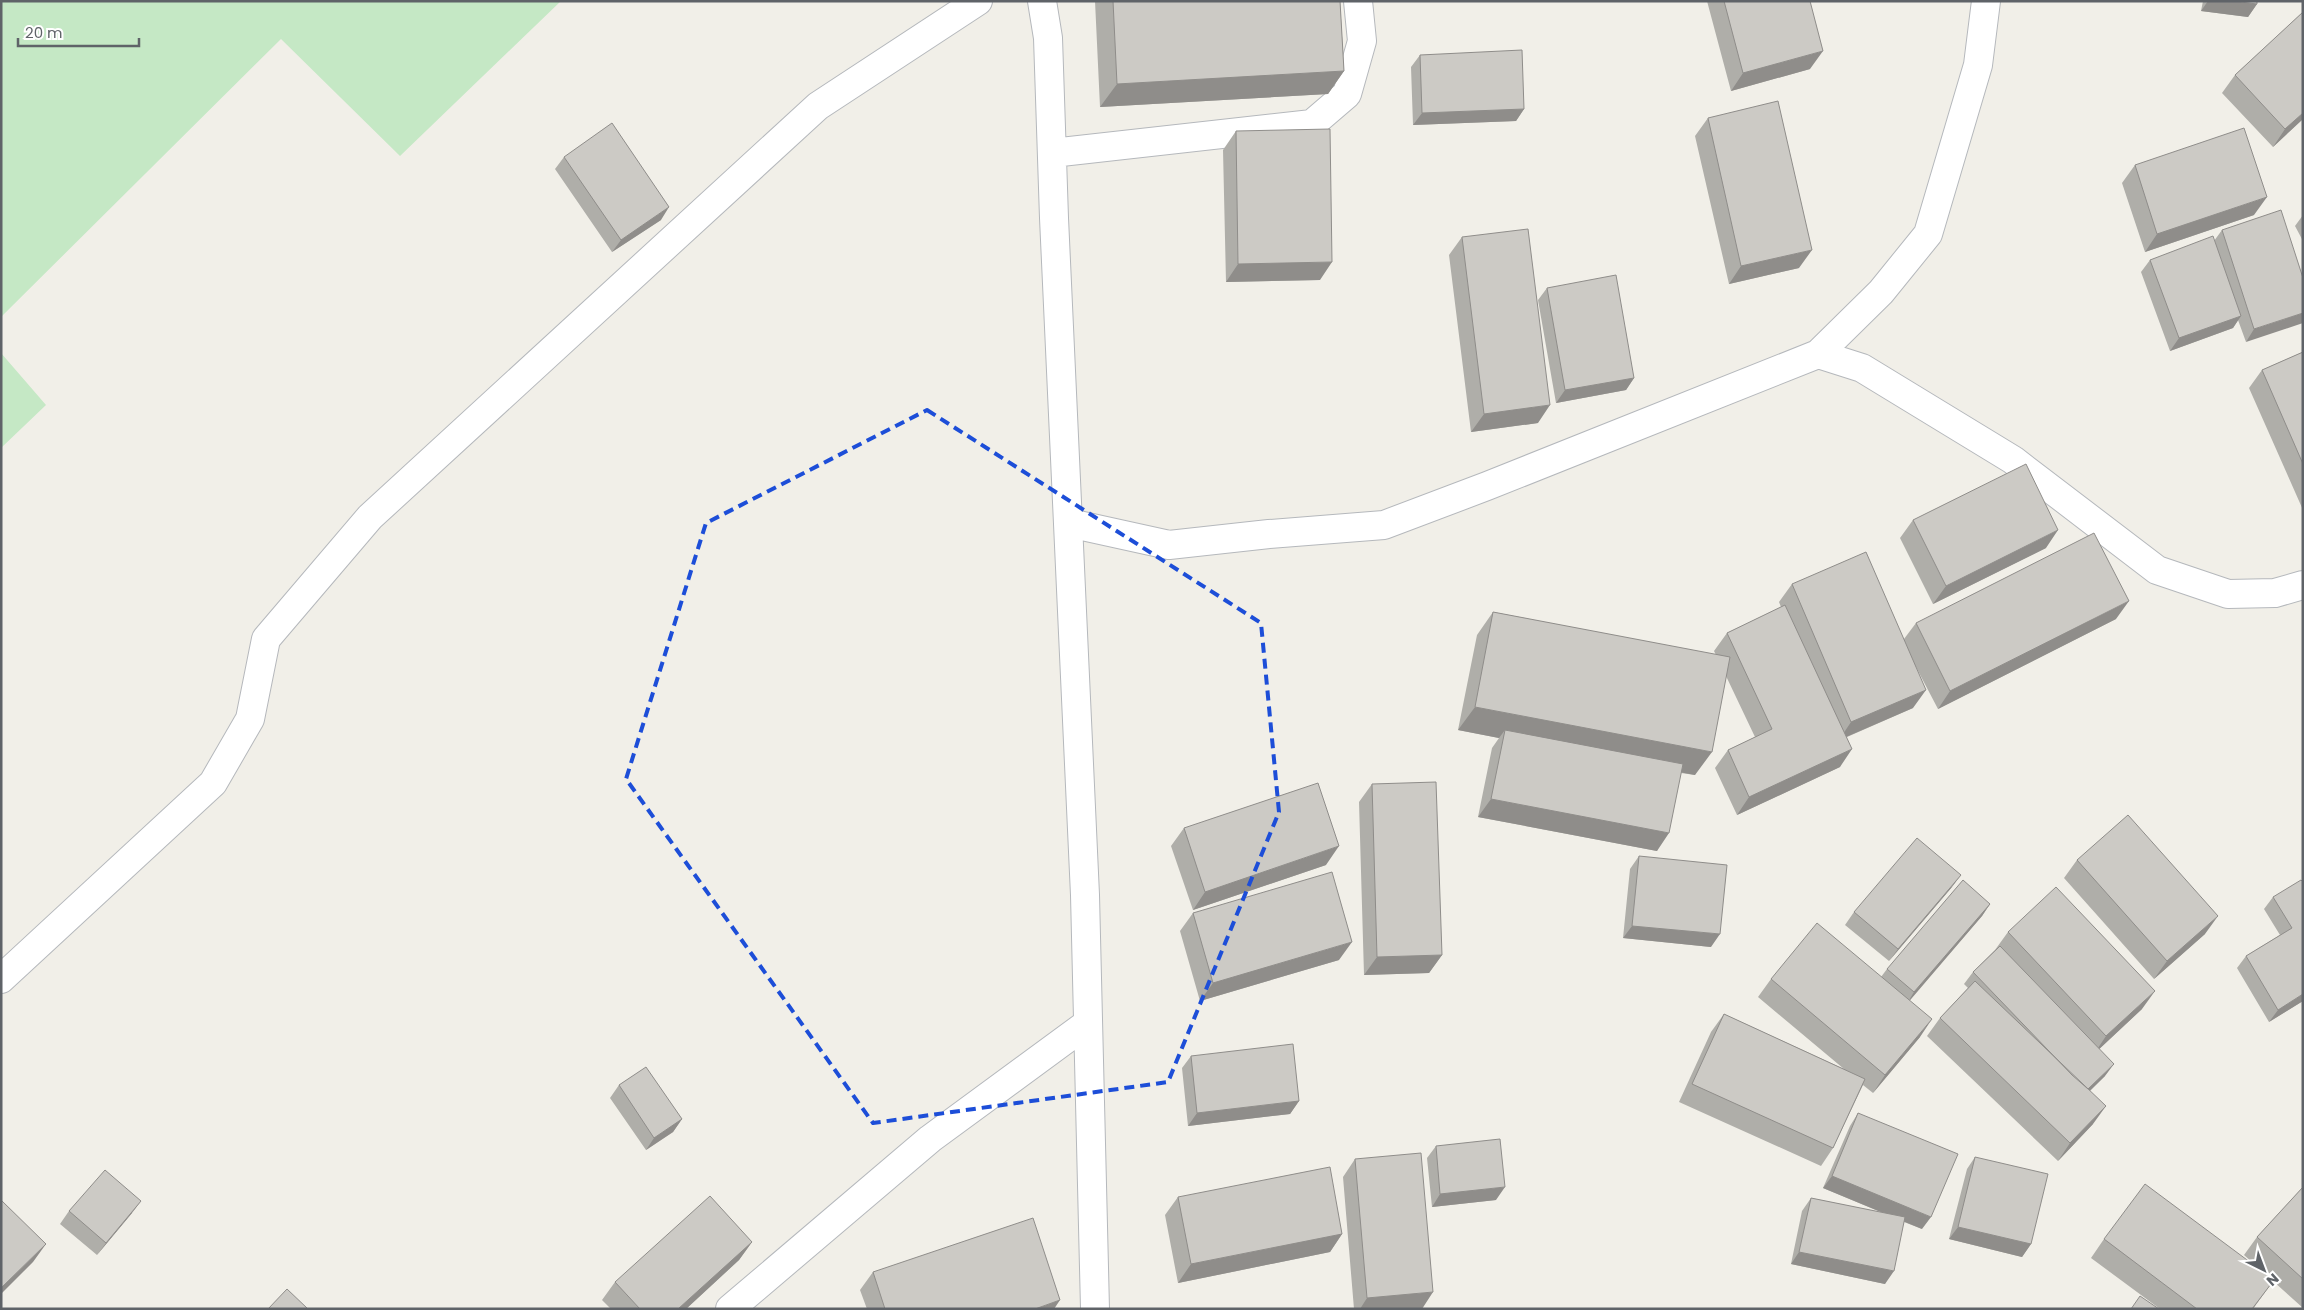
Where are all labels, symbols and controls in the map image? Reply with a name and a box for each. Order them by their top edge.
scale bar [18,15,139,47]
text: 20 m [25,22,63,43]
north arrow [2239,1245,2289,1295]
text: N [2262,1269,2283,1291]

